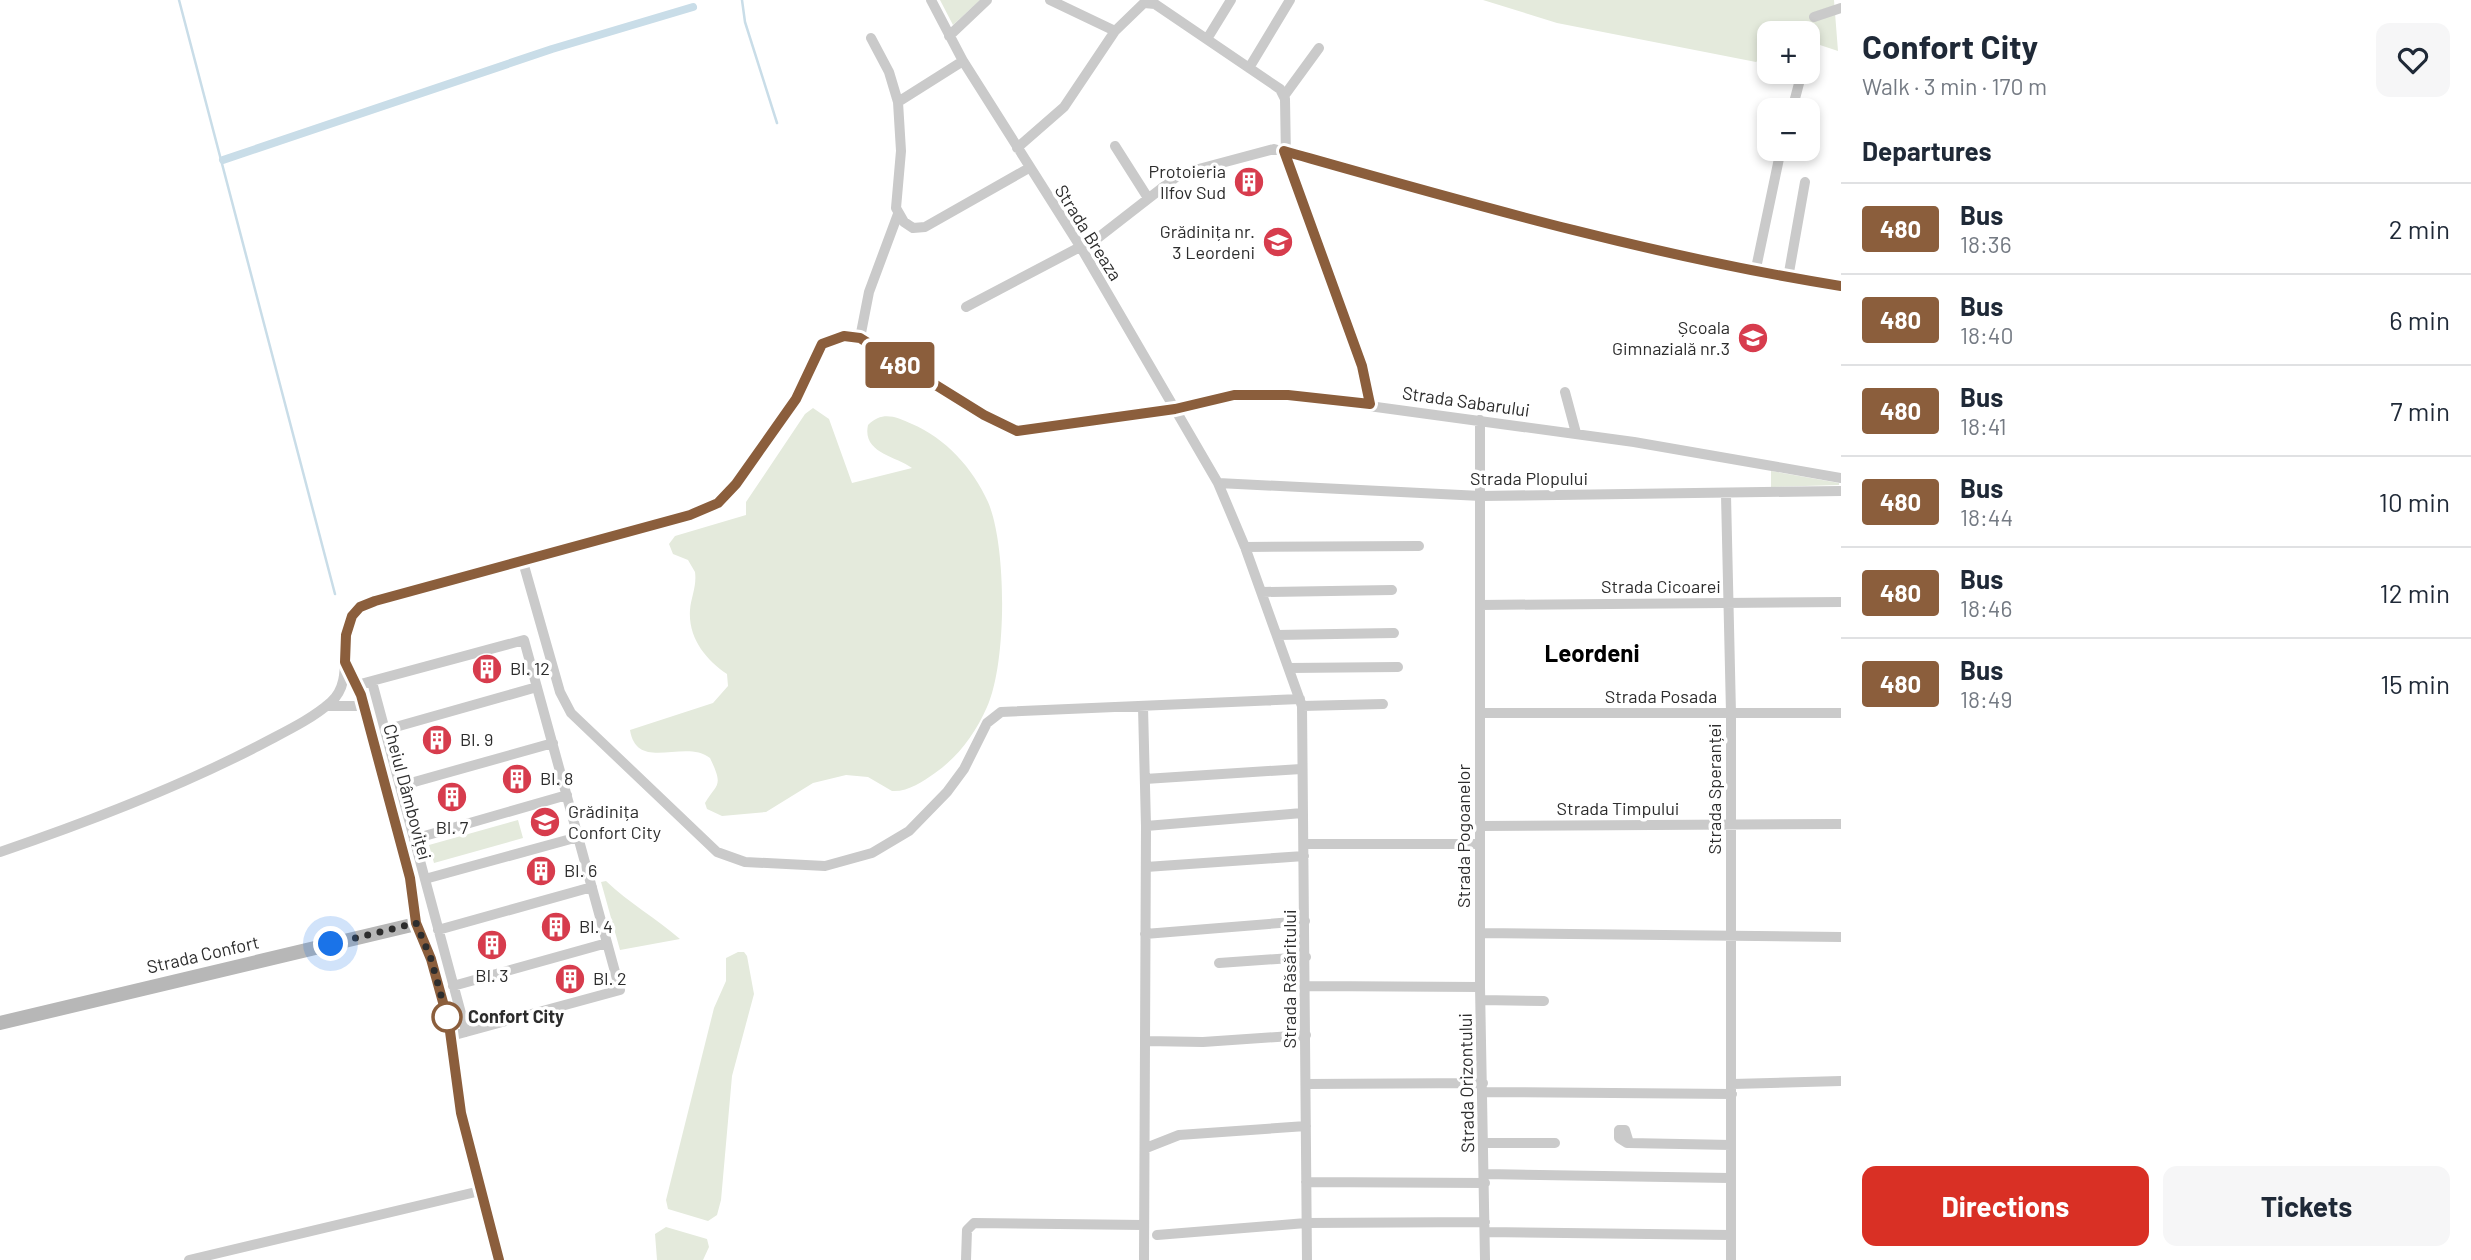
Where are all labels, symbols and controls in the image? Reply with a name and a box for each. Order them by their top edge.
map controls [1757,21,1820,161]
button: + [1757,21,1820,84]
button: heart [2376,23,2450,97]
text: Confort City [1862,26,2038,66]
text: Walk · 3 min · 170 m [1862,72,2047,100]
button: − [1757,98,1820,161]
text: Departures [1862,135,1992,166]
place label: Protoieria Ilfov Sud [1149,160,1226,203]
building icon: Protoieria Ilfov Sud [1232,165,1266,199]
street label: Strada Breaza [1051,180,1127,285]
text: Bus [1960,199,2003,230]
text: 2 min [2389,213,2450,244]
text: 480 [1880,214,1921,243]
place label: Grădinița nr. 3 Leordeni [1160,220,1255,263]
school or university icon: Grădinița nr. 3 Leordeni [1261,225,1295,259]
text: 18:36 [1960,230,2012,258]
text: Bus [1960,290,2003,321]
text: 6 min [2389,304,2450,335]
text: 480 [1880,305,1921,334]
place label: Școala Gimnazială nr.3 [1612,316,1730,359]
school or university icon: Școala Gimnazială nr.3 [1736,321,1770,355]
text: 18:40 [1960,321,2014,349]
line badge: 480 [860,342,940,388]
text: 480 [879,350,921,379]
street label: Strada Sabarului [1401,381,1531,421]
text: Bus [1960,381,2003,412]
text: 7 min [2390,395,2450,426]
text: 480 [1880,396,1921,425]
text: 18:41 [1960,412,2006,440]
street label: Strada Plopului [1470,467,1588,489]
text: Bus [1960,472,2003,503]
text: 10 min [2379,486,2450,517]
text: 480 [1880,487,1921,516]
text: 18:44 [1960,503,2013,531]
text: Bus [1960,563,2003,594]
street label: Strada Cicoarei [1601,575,1721,597]
text: 12 min [2380,577,2450,608]
text: 480 [1880,578,1921,607]
text: 18:46 [1960,594,2012,622]
district label: Leordeni [1544,638,1640,667]
building icon: Bl. 12 [470,652,504,686]
text: Bus [1960,654,2003,685]
place label: Bl. 12 [510,657,550,679]
text: 15 min [2380,668,2450,699]
text: 480 [1880,669,1921,698]
street label: Strada Posada [1605,685,1717,707]
text: 18:49 [1960,685,2013,713]
street label: Cheiul Dâmboviței [379,721,437,862]
building icon: Bl. 9 [420,723,454,757]
street label: Strada Speranței [1703,723,1725,855]
place label: Bl. 9 [460,728,493,750]
building icon: Bl. 8 [500,762,534,796]
street label: Strada Pogoanelor [1452,764,1474,908]
place label: Bl. 8 [540,767,573,789]
building icon: Bl. 7 [435,780,469,814]
street label: Strada Timpului [1557,797,1679,819]
place label: Grădinița Confort City [568,800,661,843]
school or university icon: Grădinița Confort City [528,805,562,839]
place label: Bl. 7 [436,816,469,838]
building icon: Bl. 6 [524,854,558,888]
place label: Bl. 6 [564,859,597,881]
street label: Strada Răsăritului [1278,909,1300,1049]
building icon: Bl. 4 [539,910,573,944]
place label: Bl. 4 [579,915,613,937]
your location [313,926,348,961]
building icon: Bl. 3 [475,928,509,962]
street label: Strada Confort [144,930,261,978]
building icon: Bl. 2 [553,962,587,996]
place label: Bl. 3 [475,964,509,986]
place label: Bl. 2 [593,967,627,989]
marker: Confort City [432,1002,462,1032]
place label: Confort City [468,1005,564,1027]
street label: Strada Orizontului [1454,1013,1478,1153]
button: Directions [1862,1166,2149,1246]
button: Tickets [2163,1166,2450,1246]

